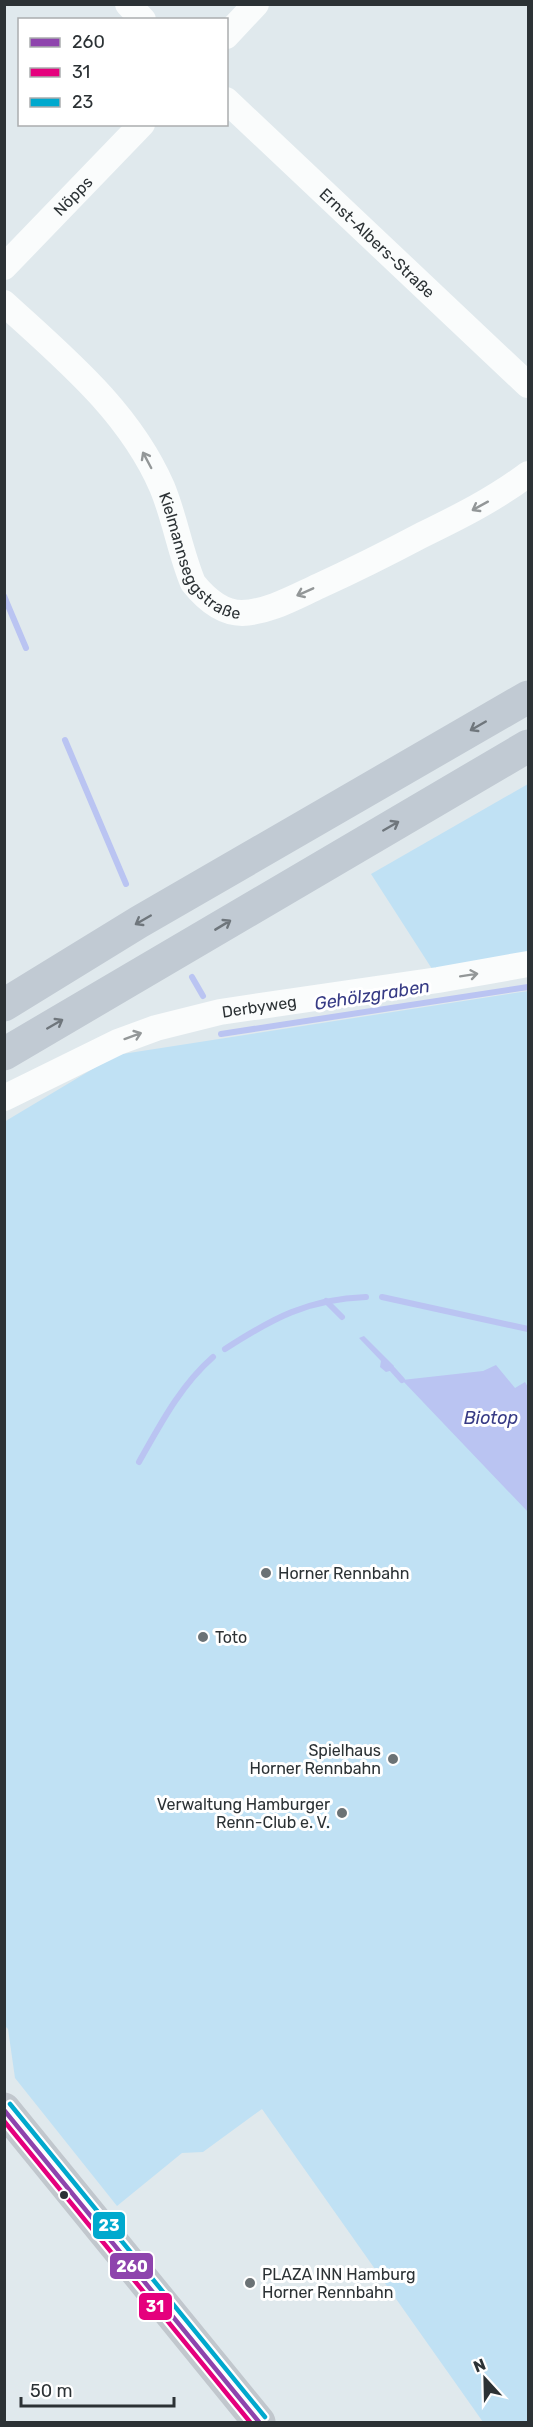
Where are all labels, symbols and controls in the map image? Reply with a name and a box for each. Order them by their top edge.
legend [18,18,228,126]
text: 260 [72,31,105,53]
text: 31 [72,61,90,83]
text: 23 [72,91,93,113]
street label: Nöpps [50,172,96,220]
street label: Ernst-Albers-Straße [315,184,438,302]
one-way arrow [141,452,153,469]
street label: Kielmannseggstraße [155,490,242,623]
one-way arrow [471,501,489,512]
one-way arrow [296,588,314,599]
one-way arrow [470,720,487,732]
one-way arrow [382,820,399,832]
one-way arrow [135,914,152,926]
one-way arrow [214,919,231,931]
one-way arrow [458,969,478,980]
water label: Gehölzgraben [313,975,431,1015]
street label: Derbyweg [221,992,298,1022]
one-way arrow [46,1018,63,1030]
one-way arrow [123,1030,142,1041]
water label: Biotop [464,1407,518,1429]
place label: Horner Rennbahn [278,1564,410,1583]
marker: Horner Rennbahn [259,1566,273,1580]
place label: Toto [215,1628,247,1647]
marker: Toto [196,1630,210,1644]
place label: Spielhaus Horner Rennbahn [249,1741,381,1778]
marker: Spielhaus Horner Rennbahn [386,1752,400,1766]
place label: Verwaltung Hamburger Renn-Club e. V. [157,1795,330,1832]
marker: Verwaltung Hamburger Renn-Club e. V. [335,1806,349,1820]
unlabelled marker [58,2189,70,2201]
line badge: 23 [92,2211,126,2240]
text: 23 [99,2216,119,2235]
line badge: 260 [109,2252,154,2280]
text: 260 [116,2257,148,2276]
place label: PLAZA INN Hamburg Horner Rennbahn [262,2265,415,2302]
marker: PLAZA INN Hamburg Horner Rennbahn [243,2276,257,2290]
line badge: 31 [138,2292,173,2321]
text: 31 [146,2297,164,2316]
north arrow [455,2349,515,2409]
text: N [471,2355,488,2377]
scale bar [21,2370,174,2408]
text: 50 m [30,2380,73,2402]

